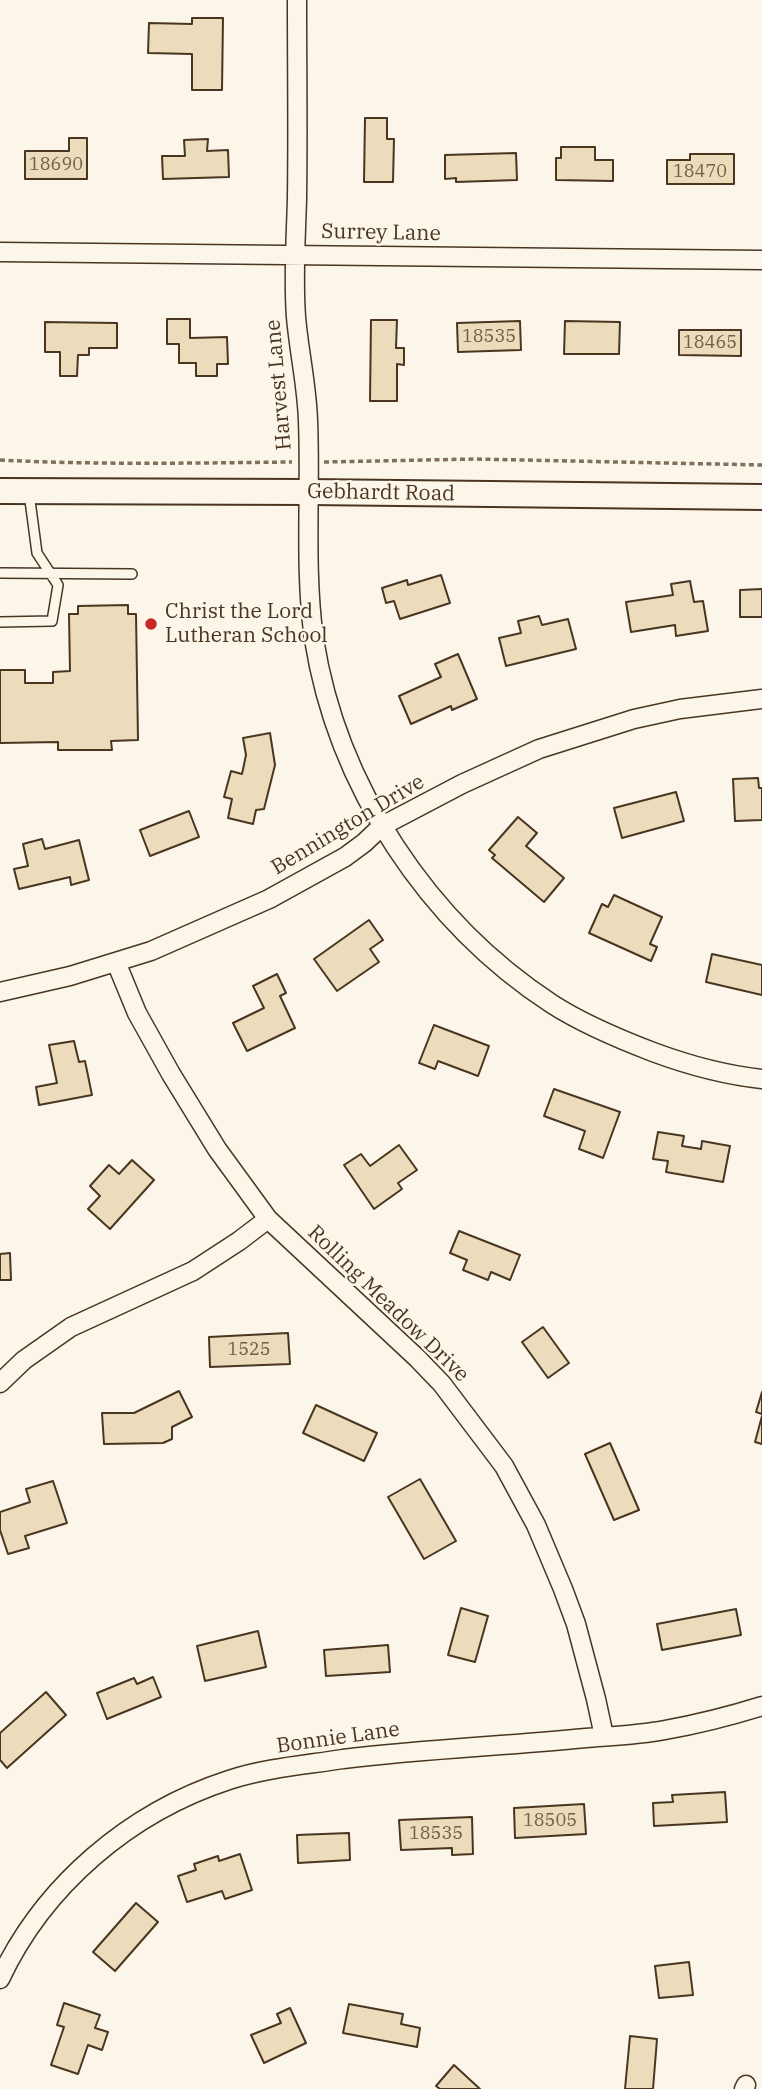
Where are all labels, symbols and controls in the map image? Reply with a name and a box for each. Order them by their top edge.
house number: 18690 [29,154,83,176]
house number: 18470 [673,161,727,183]
street label: Surrey Lane [321,219,441,247]
street label: Harvest Lane [261,319,297,451]
house number: 18535 [462,326,516,348]
house number: 18465 [683,332,737,354]
street label: Gebhardt Road [307,479,455,507]
place label: Christ the Lord Lutheran School [165,599,328,649]
marker: Christ the Lord Lutheran School [143,616,159,632]
street label: Bennington Drive [267,769,429,881]
street label: Rolling Meadow Drive [302,1220,474,1388]
house number: 1525 [227,1339,271,1361]
street label: Bonnie Lane [275,1717,401,1759]
house number: 18505 [523,1810,577,1832]
house number: 18535 [409,1823,463,1845]

